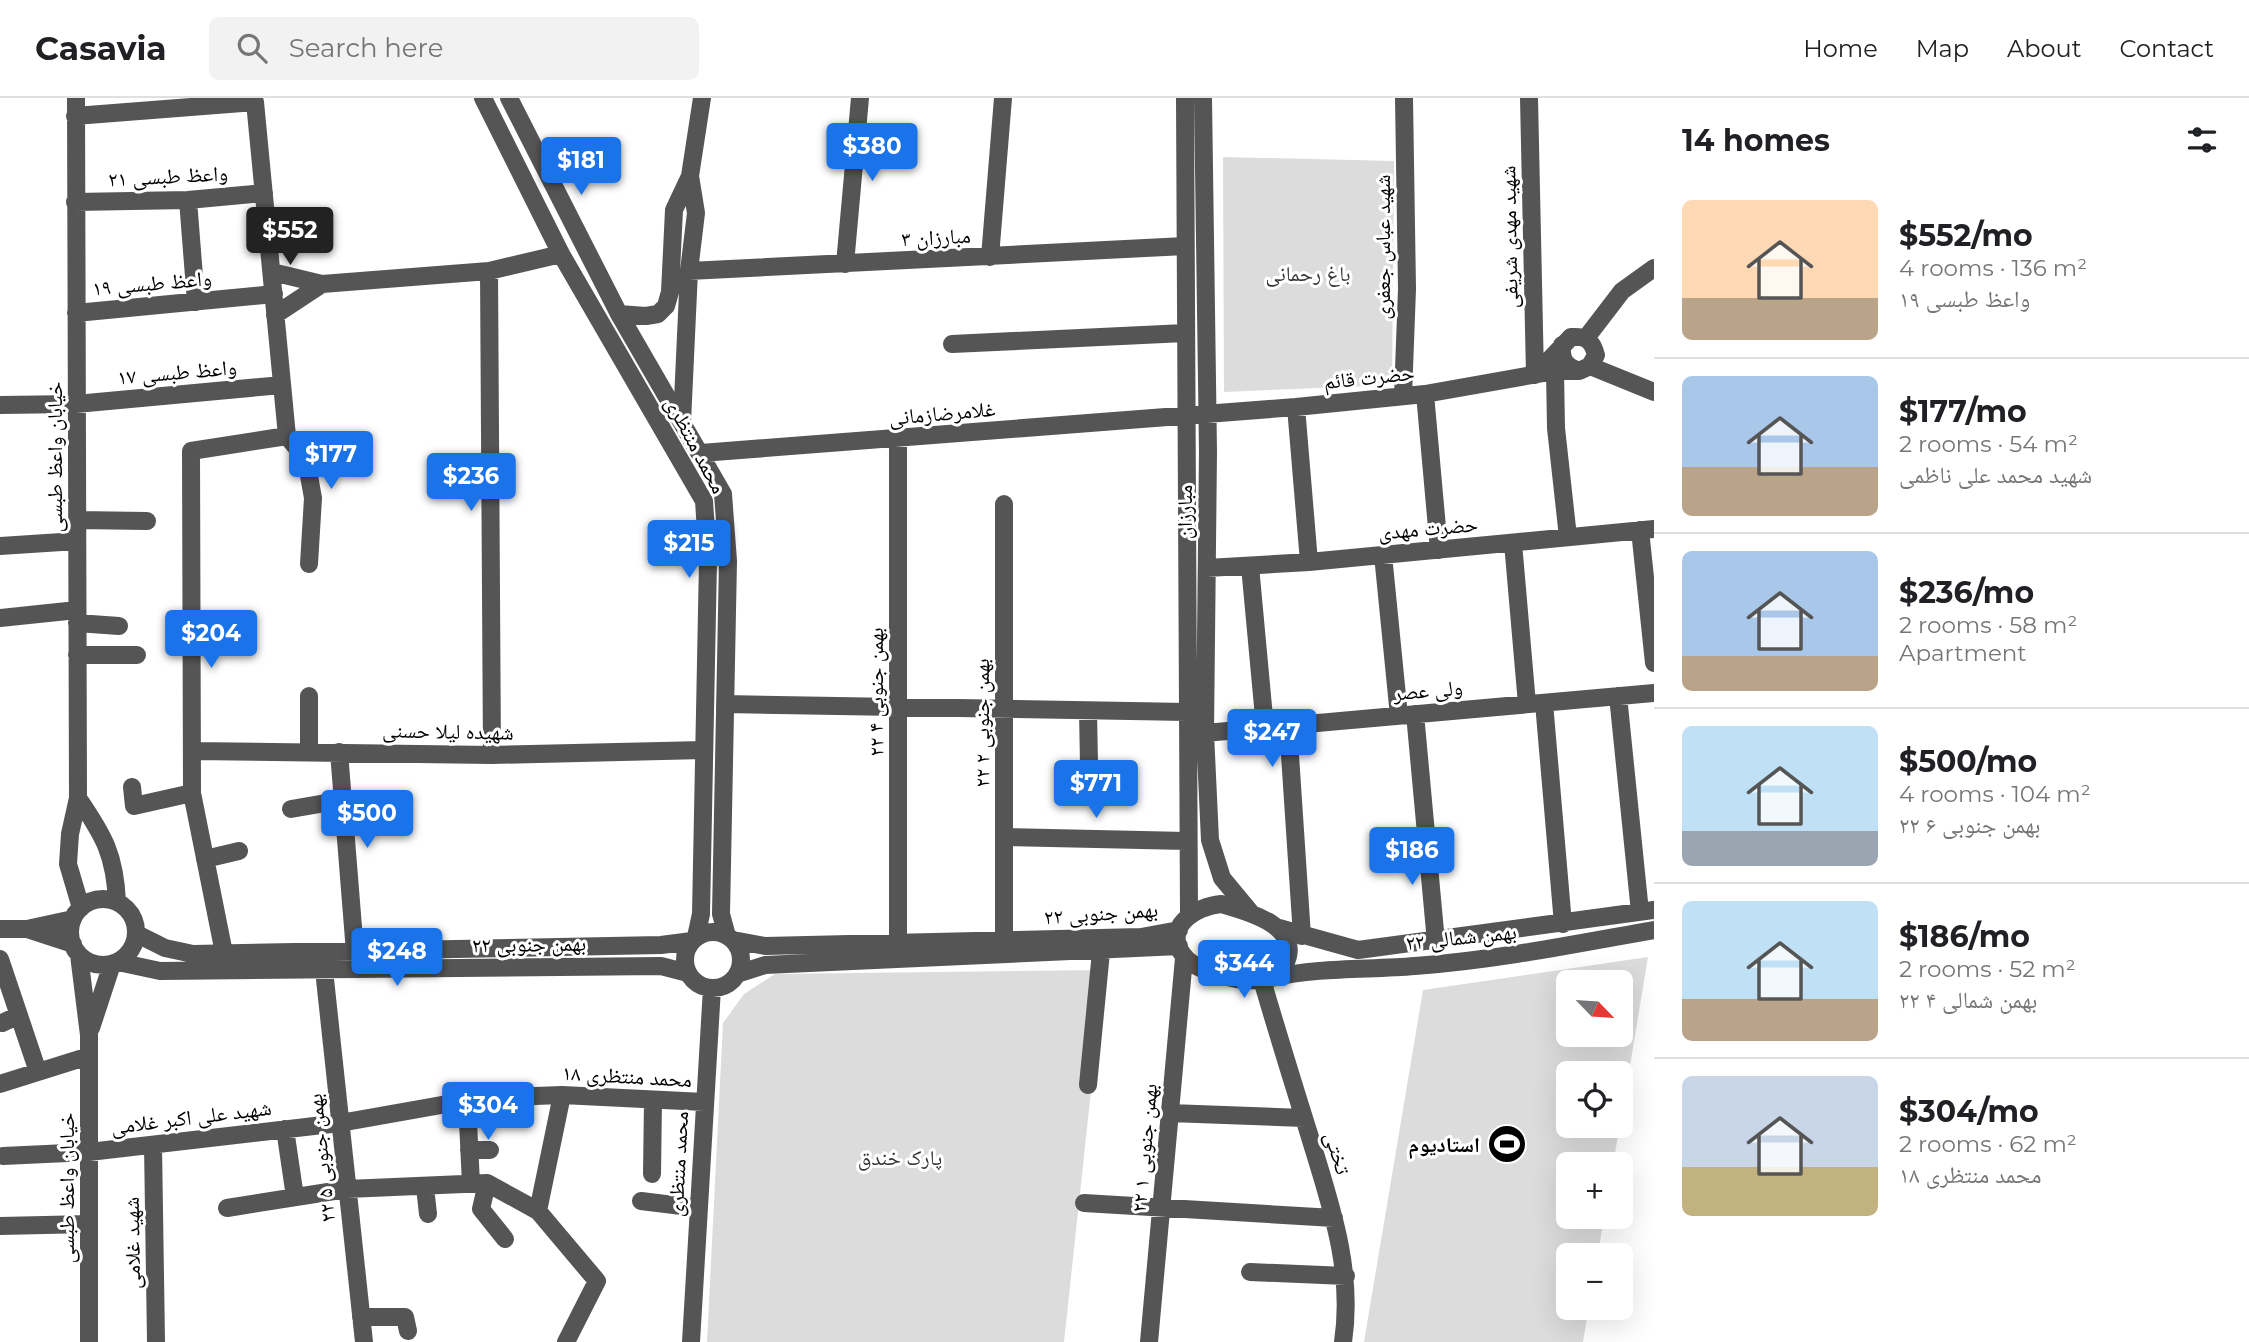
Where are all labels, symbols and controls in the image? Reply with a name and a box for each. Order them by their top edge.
search box [209,17,699,80]
text: Casavia [35,28,167,68]
icon: search [233,29,271,67]
text: Search here [289,32,443,64]
text: Home [1803,34,1878,63]
text: Map [1916,34,1969,63]
text: About [2007,34,2081,63]
text: Contact [2119,34,2214,63]
icon: filters [2183,121,2221,159]
text: 14 homes [1682,122,1830,159]
pin: $380 [831,123,913,183]
text: $380 [842,132,902,160]
pin: $181 [540,138,622,197]
text: $181 [557,146,605,174]
street label: واعظ طبسی ۲۱ [107,160,229,193]
street label: شهید مهدی شریفی [1495,165,1524,309]
street label: شهید عباس جعفری [1370,174,1396,320]
pin: $552 [249,208,331,267]
text: $552 [262,216,318,244]
text: $552/mo [1899,217,2033,254]
street label: مبارزان ۳ [901,223,971,251]
icon: home [1738,228,1822,312]
text: 4 rooms · 136 m² [1899,254,2087,282]
park label: باغ رحمانی [1266,261,1350,287]
street label: واعظ طبسی ۱۹ [91,265,213,302]
text: واعظ طبسی ۱۹ [1899,285,2030,313]
street label: واعظ طبسی ۱۷ [116,354,238,391]
street label: حضرت قائم [1322,360,1416,396]
street label: خیابان واعظ طبسی [42,382,68,532]
street label: محمد منتظری [660,392,732,498]
text: $177/mo [1899,393,2027,430]
street label: غلامرضازمانی [888,396,997,431]
icon: home [1738,404,1822,488]
text: 2 rooms · 54 m² [1899,430,2078,458]
pin: $177 [290,432,372,491]
text: $177 [305,440,357,468]
pin: $236 [430,454,512,513]
text: شهید محمد علی ناظمی [1899,461,2092,489]
text: $236 [443,462,499,490]
street label: مبارزان [1172,485,1197,539]
street label: حضرت مهدی [1377,511,1479,545]
pin: $215 [648,520,730,580]
text: $215 [664,529,714,557]
text: $236/mo [1899,574,2034,611]
icon: home [1738,579,1822,663]
pin: $204 [170,610,252,670]
text: 2 rooms · 58 m² [1899,611,2077,639]
text: $204 [181,619,241,647]
street label: ۲۲ بهمن جنوبی ۴ [863,627,889,757]
text: Apartment [1899,639,2027,667]
street label: ۲۲ بهمن جنوبی ۲ [969,658,995,788]
street label: ولی عصر [1391,675,1464,707]
pin: $247 [1231,710,1313,769]
street label: شهیده لیلا حسنی [382,717,514,746]
text: $247 [1243,718,1301,746]
text: $500/mo [1899,743,2037,780]
icon: home [1738,754,1822,838]
pin: $771 [1055,760,1137,820]
text: $771 [1070,769,1122,797]
text: 4 rooms · 104 m² [1899,780,2091,808]
pin: $500 [326,790,408,850]
text: $500 [337,799,397,827]
text: ۲۲ بهمن جنوبی ۶ [1899,811,2040,839]
pin: $186 [1371,828,1453,887]
text: $186 [1385,836,1439,864]
street label: ۲۲ بهمن جنوبی [1043,897,1159,930]
text: $186/mo [1899,918,2030,955]
street label: ۲۲ بهمن شمالی [1404,919,1518,956]
pin: $248 [356,928,438,988]
icon: home [1738,929,1822,1013]
street label: ۲۲ بهمن جنوبی [472,931,586,958]
text: $248 [367,937,427,965]
pin: $344 [1203,940,1285,1000]
text: $344 [1214,949,1274,977]
text: 2 rooms · 52 m² [1899,955,2076,983]
north arrow [1556,970,1633,1046]
map controls [1556,970,1633,1320]
text: ۲۲ بهمن شمالی ۴ [1899,986,2037,1014]
street label: محمد منتظری ۱۸ [561,1060,693,1092]
button: locate [1556,1061,1633,1138]
pin: $304 [447,1082,529,1142]
street label: ۲۲ بهمن جنوبی ۱ [1126,1083,1163,1213]
text: $304 [458,1091,518,1119]
street label: ۲۲ بهمن جنوبی ۵ [302,1092,341,1223]
text: $304/mo [1899,1093,2039,1130]
street label: شهید علی اکبر غلامی [109,1095,273,1140]
icon: home [1738,1104,1822,1188]
street label: محمد منتظری [663,1111,693,1217]
street label: خیابان واعظ طبسی [54,1113,80,1263]
sports icon: استادیوم [1486,1123,1528,1165]
street label: تختی [1319,1129,1356,1178]
text: 2 rooms · 62 m² [1899,1130,2077,1158]
place label: استادیوم [1409,1132,1480,1159]
park label: پارک خندق [858,1145,942,1171]
button: + [1556,1152,1633,1229]
text: محمد منتظری ۱۸ [1899,1161,2041,1189]
street label: شهید غلامی [119,1197,146,1289]
button: − [1556,1243,1633,1320]

